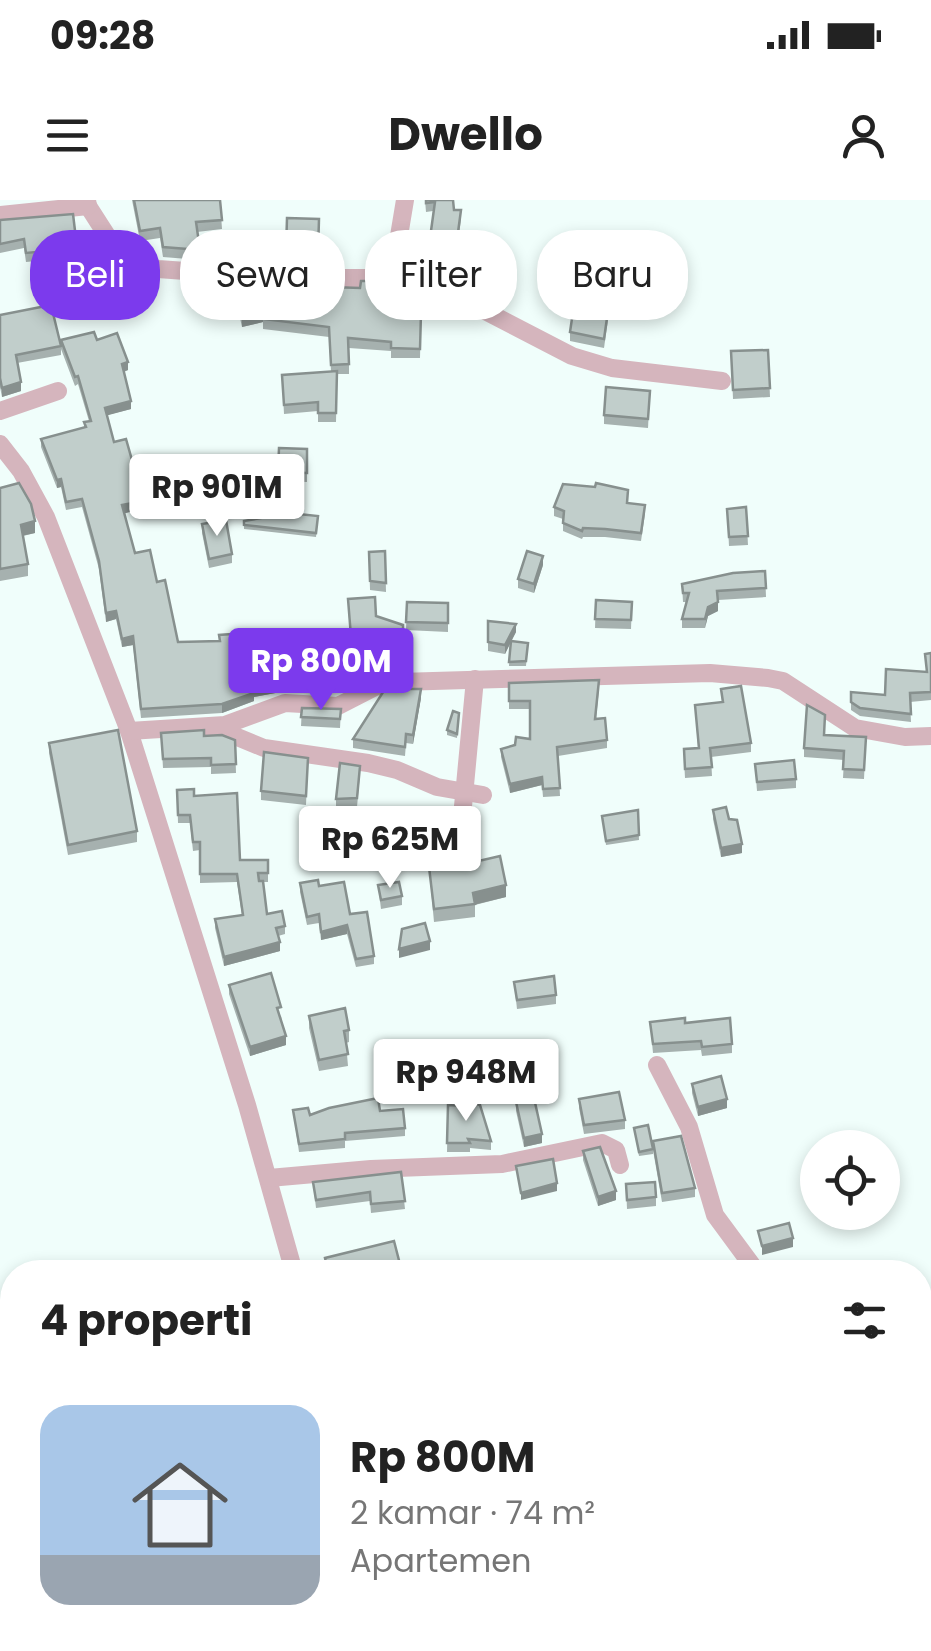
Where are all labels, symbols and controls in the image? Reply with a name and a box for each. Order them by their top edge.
text: 09:28 [50,9,155,62]
text: Dwello [388,103,543,166]
icon: menu [40,108,95,163]
icon: person [836,108,891,163]
chip: Beli [30,230,160,320]
chip: Sewa [180,230,345,320]
chip: Filter [365,230,517,320]
chip: Baru [537,230,688,320]
pin: Rp 901M [125,454,309,539]
text: Rp 901M [151,464,283,509]
pin: Rp 800M [229,628,413,713]
text: Rp 800M [250,638,392,683]
pin: Rp 625M [298,806,482,891]
text: Rp 625M [321,816,459,861]
pin: Rp 948M [374,1039,558,1124]
text: Rp 948M [396,1049,536,1094]
map controls [800,1130,900,1230]
button: locate [800,1130,900,1230]
text: 4 properti [40,1291,252,1350]
icon: filters [837,1293,892,1348]
text: Rp 800M [350,1428,535,1487]
icon: home [120,1445,240,1565]
text: 2 kamar · 74 m² [350,1490,595,1535]
text: Apartemen [350,1538,532,1583]

